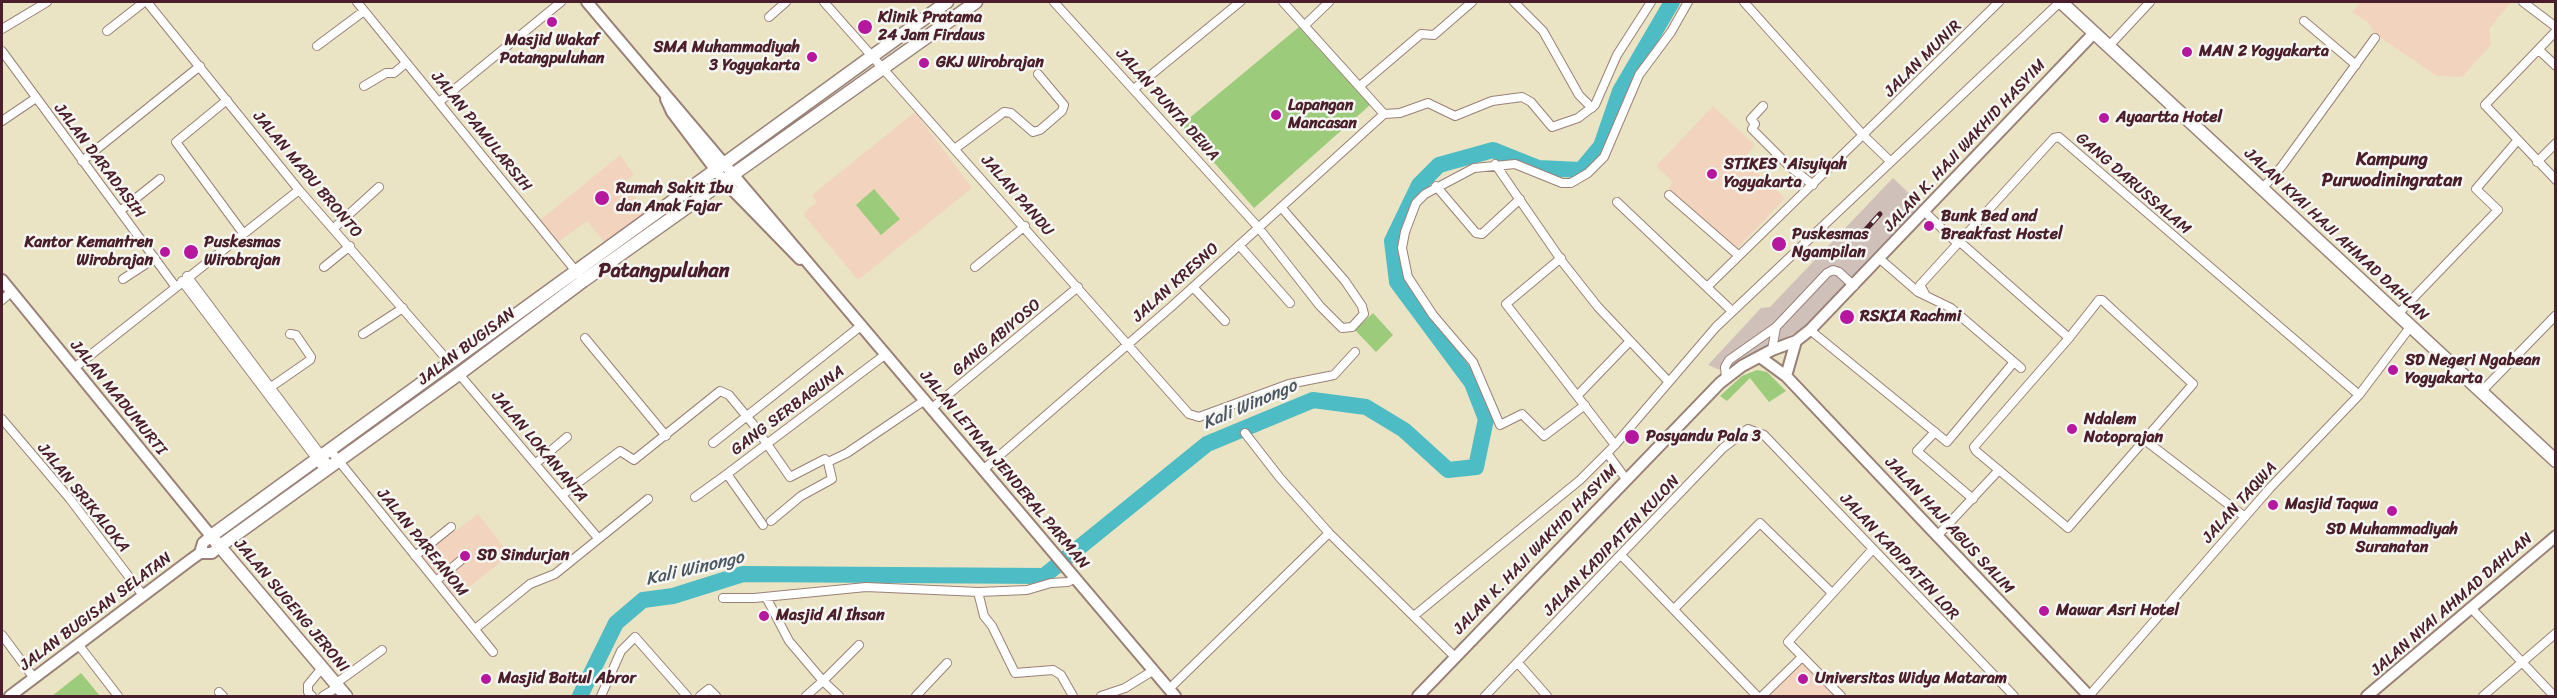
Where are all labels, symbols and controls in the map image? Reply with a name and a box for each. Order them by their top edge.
place label: Klinik Pratama 24 Jam Firdaus [878,8,985,46]
marker: Masjid Wakaf Patangpuluhan [545,15,559,29]
street label: JALAN MUNIR [1881,17,1965,101]
marker: Klinik Pratama 24 Jam Firdaus [856,18,874,36]
place label: Masjid Wakaf Patangpuluhan [500,31,604,69]
place label: SMA Muhammadiyah 3 Yogyakarta [653,38,800,76]
place label: MAN 2 Yogyakarta [2199,42,2329,62]
street label: JALAN PUNTA DEWA [1111,45,1223,165]
marker: MAN 2 Yogyakarta [2180,45,2194,59]
marker: SMA Muhammadiyah 3 Yogyakarta [805,50,819,64]
place label: GKJ Wirobrajan [936,53,1044,73]
marker: GKJ Wirobrajan [917,56,931,70]
street label: JALAN K. HAJI WAKHID HASYIM [1880,56,2050,236]
street label: JALAN PAMULARSIH [427,68,535,196]
place label: Lapangan Mancasan [1288,96,1357,134]
street label: JALAN DARADASIH [49,100,149,222]
street label: JALAN MADU BRONTO [248,108,366,242]
marker: Lapangan Mancasan [1269,108,1283,122]
place label: Ayaartta Hotel [2116,108,2222,128]
marker: Ayaartta Hotel [2097,111,2111,125]
street label: GANG DARUSSALAM [2072,129,2194,239]
street label: JALAN KYAI HAJI AHMAD DAHLAN [2240,144,2432,326]
district label: Kampung Purwodiningratan [2322,149,2462,192]
street label: JALAN PANDU [977,151,1057,241]
place label: STIKES 'Aisyiyah Yogyakarta [1724,155,1847,193]
marker: STIKES 'Aisyiyah Yogyakarta [1705,167,1719,181]
place label: Rumah Sakit Ibu dan Anak Fajar [616,179,733,217]
marker: Rumah Sakit Ibu dan Anak Fajar [593,189,611,207]
place label: Bunk Bed and Breakfast Hostel [1941,207,2062,245]
marker: Bunk Bed and Breakfast Hostel [1922,219,1936,233]
place label: Puskesmas Ngampilan [1792,225,1869,263]
place label: Kantor Kemantren Wirobrajan [25,233,153,271]
place label: Puskesmas Wirobrajan [204,233,281,271]
marker: Puskesmas Ngampilan [1770,235,1788,253]
street label: JALAN KRESNO [1129,239,1223,327]
marker: Puskesmas Wirobrajan [182,243,200,261]
marker: Kantor Kemantren Wirobrajan [158,245,172,259]
district label: Patangpuluhan [599,260,729,284]
street label: GANG ABIYOSO [949,295,1045,381]
street label: JALAN BUGISAN [415,304,519,390]
place label: RSKIA Rachmi [1860,307,1961,327]
marker: RSKIA Rachmi [1838,308,1856,326]
street label: JALAN MADUMURTI [66,337,170,459]
place label: SD Negeri Ngabean Yogyakarta [2405,351,2540,389]
street label: GANG SERBAGUNA [728,362,848,460]
marker: SD Negeri Ngabean Yogyakarta [2386,363,2400,377]
street label: JALAN LETNAN JENDERAL PARMAN [915,367,1093,573]
water label: Kali Winongo [1200,375,1300,435]
street label: JALAN LOKANANTA [487,388,591,506]
place label: Ndalem Notoprajan [2084,410,2163,448]
marker: Ndalem Notoprajan [2065,422,2079,436]
place label: Posyandu Pala 3 [1646,427,1761,447]
marker: Posyandu Pala 3 [1623,428,1641,446]
street label: JALAN SRIKALOKA [33,439,133,557]
street label: JALAN HAJI AGUS SALIM [1880,453,2018,599]
street label: JALAN TAQWA [2199,459,2281,547]
street label: JALAN K. HAJI WAKHID HASYIM [1450,461,1622,639]
street label: JALAN KADIPATEN KULON [1540,472,1684,620]
street label: JALAN PAREANOM [372,485,472,601]
street label: JALAN KADIPATEN LOR [1835,490,1963,624]
place label: Masjid Taqwa [2285,495,2378,515]
marker: Masjid Taqwa [2266,498,2280,512]
marker: SD Muhammadiyah Suranatan [2385,504,2399,518]
place label: SD Muhammadiyah Suranatan [2326,520,2458,558]
street label: JALAN NYAI AHMAD DAHLAN [2367,530,2537,680]
street label: JALAN SUGENG JERONI [229,535,353,677]
place label: SD Sindurjan [477,546,569,566]
water label: Kali Winongo [644,547,746,591]
street label: JALAN BUGISAN SELATAN [16,549,176,675]
marker: SD Sindurjan [458,549,472,563]
place label: Mawar Asri Hotel [2056,601,2179,621]
marker: Mawar Asri Hotel [2037,604,2051,618]
place label: Masjid Al Ihsan [776,606,885,626]
marker: Masjid Al Ihsan [757,609,771,623]
place label: Masjid Baitul Abror [498,669,636,689]
place label: Universitas Widya Mataram [1815,669,2007,689]
marker: Masjid Baitul Abror [479,672,493,686]
marker: Universitas Widya Mataram [1796,672,1810,686]

